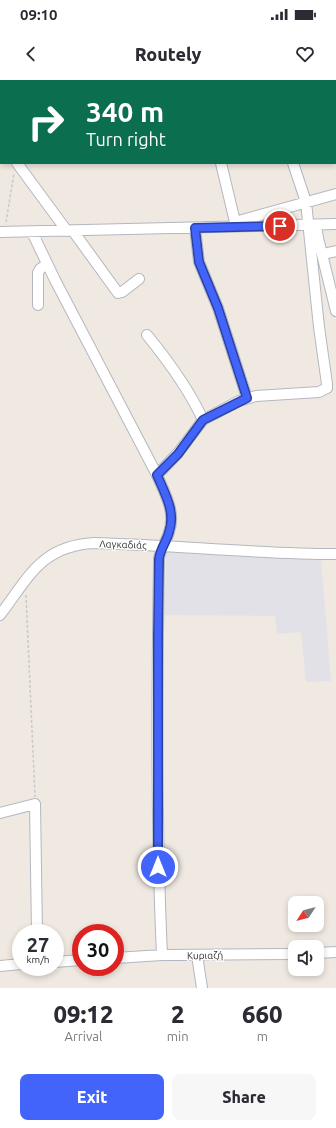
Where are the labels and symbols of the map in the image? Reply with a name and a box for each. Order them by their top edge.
pin [263,209,297,243]
street label: Λαγκαδιάς [99,538,147,551]
position arrow [137,846,179,888]
north arrow [288,896,324,932]
speed limit sign: 30 [72,924,124,976]
street label: Κυριαζή [187,950,223,962]

